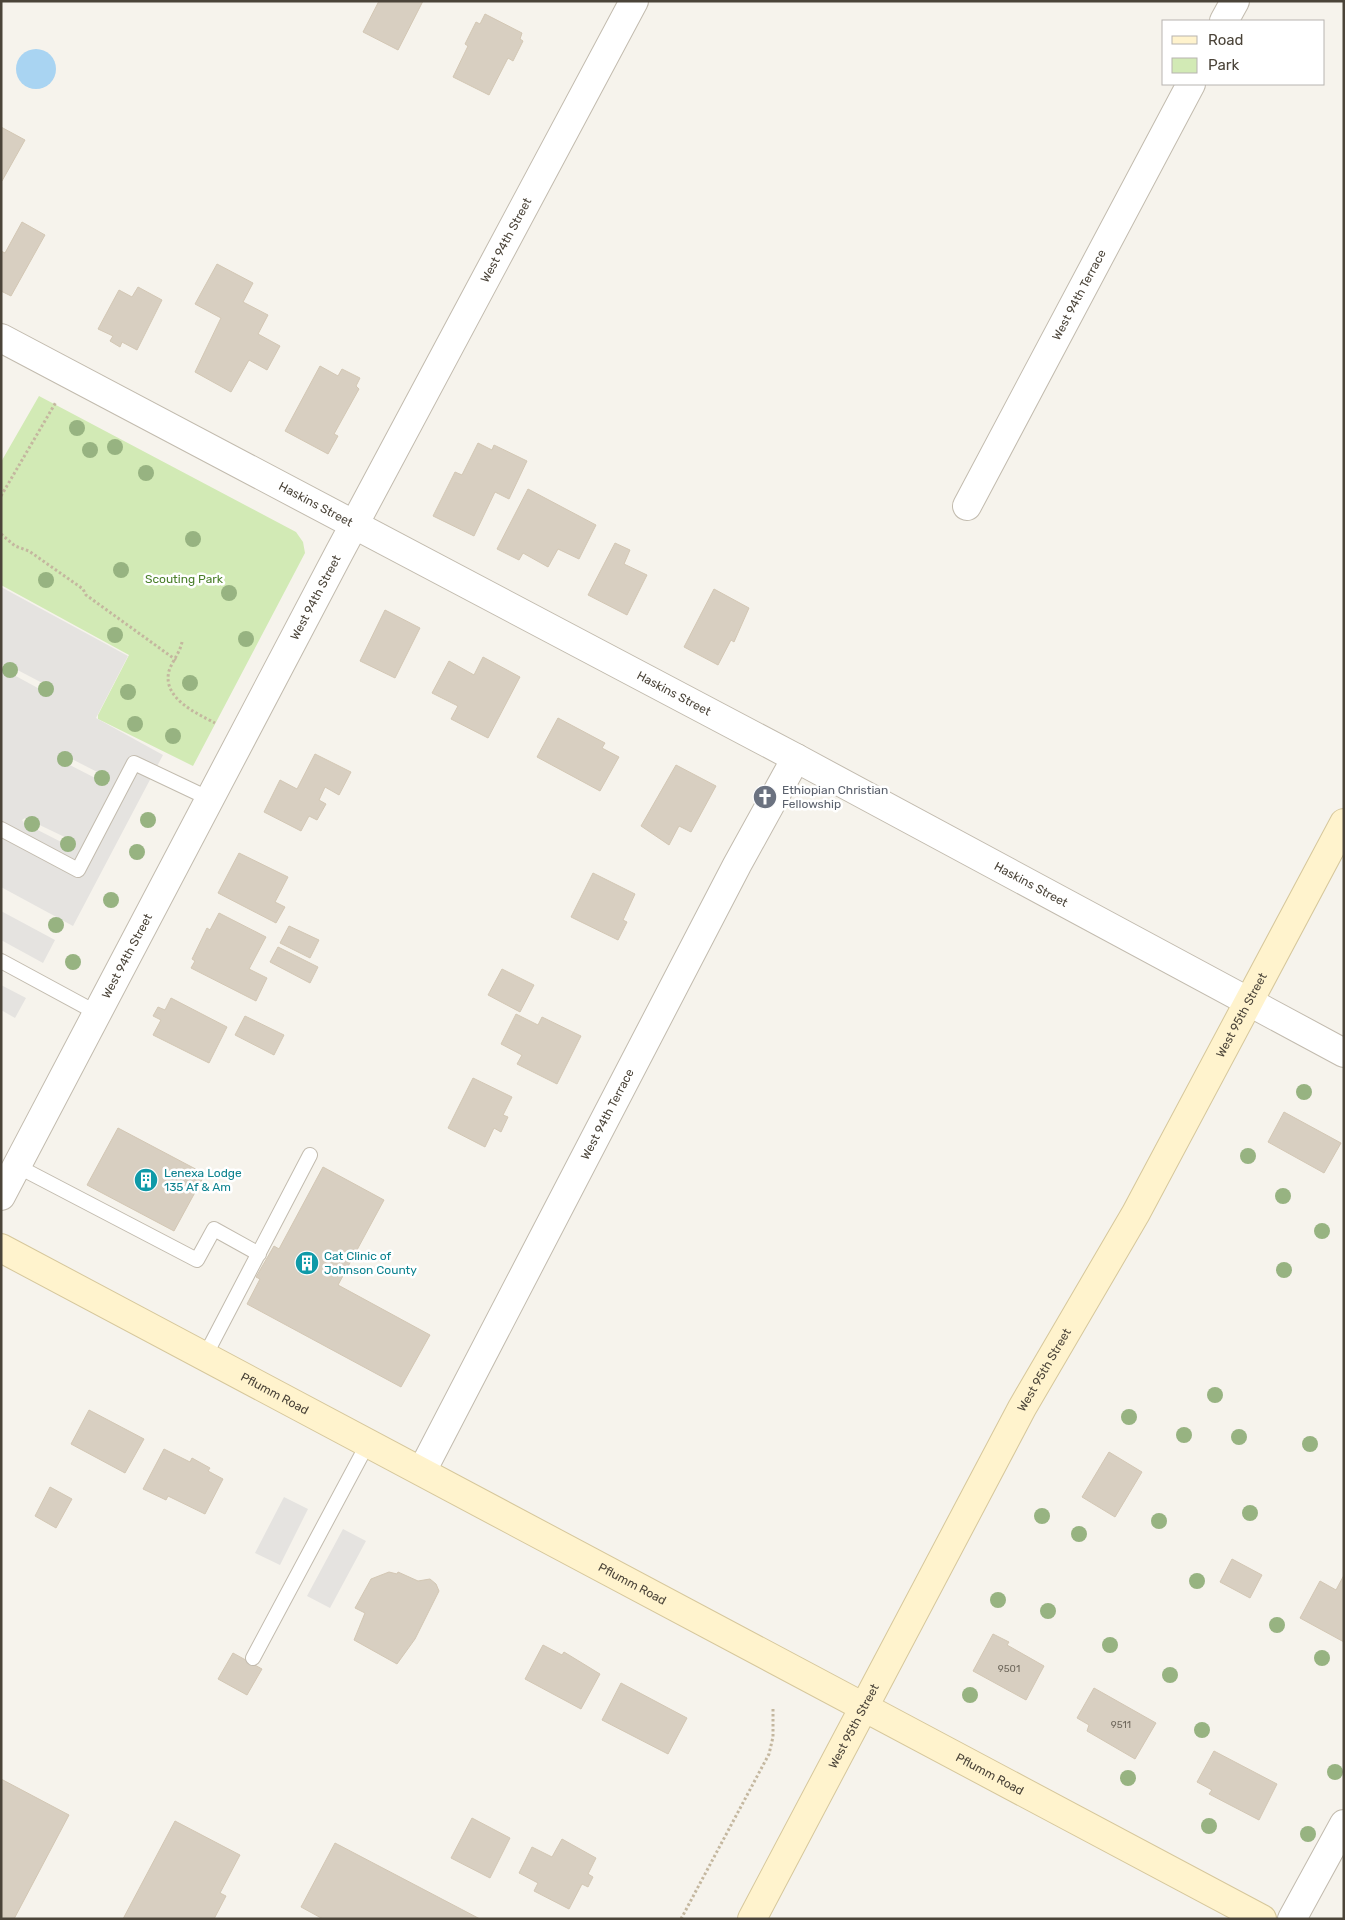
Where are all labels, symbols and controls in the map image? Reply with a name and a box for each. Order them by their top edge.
legend [1162,20,1325,85]
text: Road [1208,31,1244,49]
text: Park [1208,56,1239,74]
street label: West 94th Street [478,195,535,285]
street label: West 94th Terrace [1049,247,1109,343]
street label: Haskins Street [276,479,355,530]
street label: West 94th Street [287,553,344,643]
park label: Scouting Park [145,572,224,586]
street label: Haskins Street [635,668,713,719]
place label: Ethiopian Christian Fellowship [782,783,888,811]
church icon: Ethiopian Christian Fellowship [752,784,778,810]
street label: Haskins Street [992,859,1070,910]
street label: West 94th Street [99,911,155,1001]
street label: West 95th Street [1213,970,1270,1060]
street label: West 94th Terrace [578,1066,637,1162]
place label: Lenexa Lodge 135 Af & Am [164,1166,242,1194]
building icon: Lenexa Lodge 135 Af & Am [133,1167,159,1193]
place label: Cat Clinic of Johnson County [324,1249,417,1277]
building icon: Cat Clinic of Johnson County [294,1250,320,1276]
street label: West 95th Street [1015,1326,1074,1414]
street label: Pflumm Road [238,1370,311,1417]
street label: Pflumm Road [596,1560,669,1608]
house number: 9501 [998,1663,1020,1675]
street label: West 95th Street [826,1681,882,1771]
house number: 9511 [1111,1719,1131,1731]
street label: Pflumm Road [953,1750,1026,1798]

